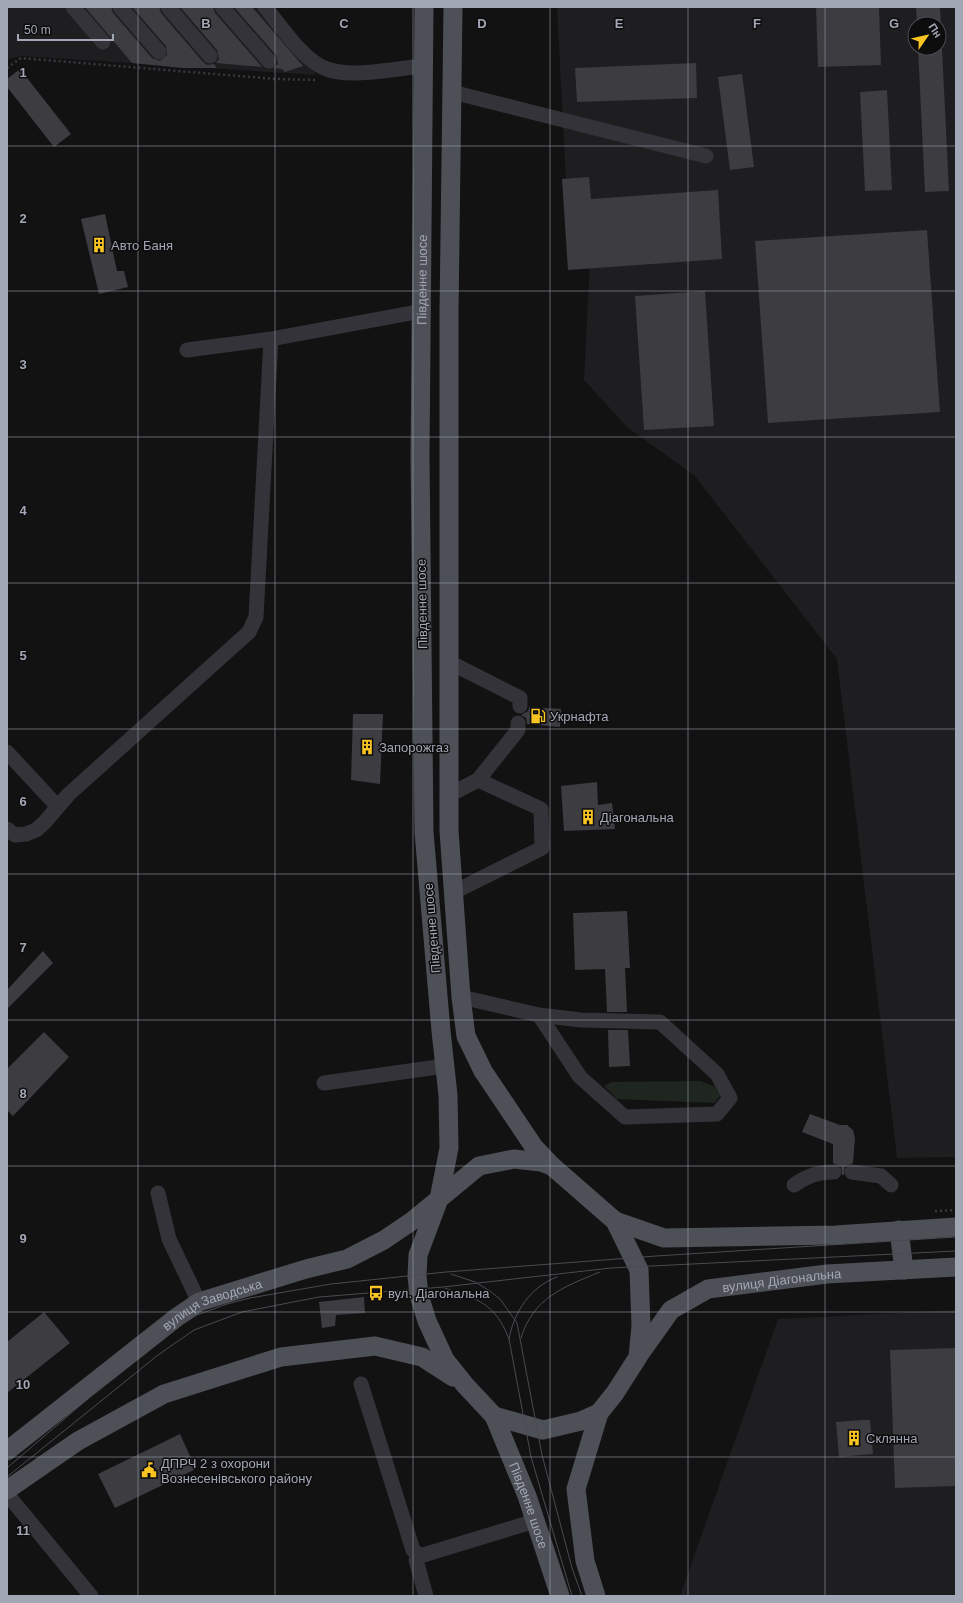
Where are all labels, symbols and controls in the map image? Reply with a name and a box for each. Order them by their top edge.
scale bar [18,16,113,42]
text: B [201,16,211,31]
text: C [339,16,349,31]
text: D [477,16,487,31]
text: E [615,16,624,31]
text: F [753,16,761,31]
text: G [889,16,899,31]
north arrow [907,16,947,56]
text: Пн [926,21,944,40]
text: 50 m [24,23,51,37]
text: 1 [19,65,27,80]
text: 2 [19,211,27,226]
street label: Південне шосе [414,234,429,325]
building icon: Авто Баня [90,236,108,254]
place label: Авто Баня [111,238,173,253]
text: 3 [19,357,27,372]
text: 4 [19,503,27,518]
street label: Південне шосе [414,559,430,649]
text: 5 [19,648,27,663]
fuel station icon: Укрнафта [529,707,547,725]
place label: Укрнафта [550,709,609,724]
building icon: Запорожгаз [358,738,376,756]
place label: Запорожгаз [379,740,449,755]
text: 6 [19,794,27,809]
building icon: Діагональна [579,808,597,826]
place label: Діагональна [600,810,675,825]
street label: Південне шосе [421,882,443,974]
text: 7 [19,940,27,955]
text: 8 [19,1086,27,1101]
text: 9 [19,1231,27,1246]
street label: вулиця Діагональна [721,1266,842,1295]
street label: вулиця Заводська [159,1275,264,1333]
bus stop icon: вул. Діагональна [367,1284,385,1302]
place label: вул. Діагональна [388,1286,490,1301]
text: 10 [16,1377,30,1392]
building icon: Склянна [845,1429,863,1447]
place label: Склянна [866,1431,918,1446]
place label: ДПРЧ 2 з охорони Вознесенівського району [161,1456,312,1486]
street label: Південне шосе [506,1460,551,1550]
public building icon: ДПРЧ 2 з охорони Вознесенівського району [140,1461,158,1479]
text: 11 [16,1523,30,1538]

